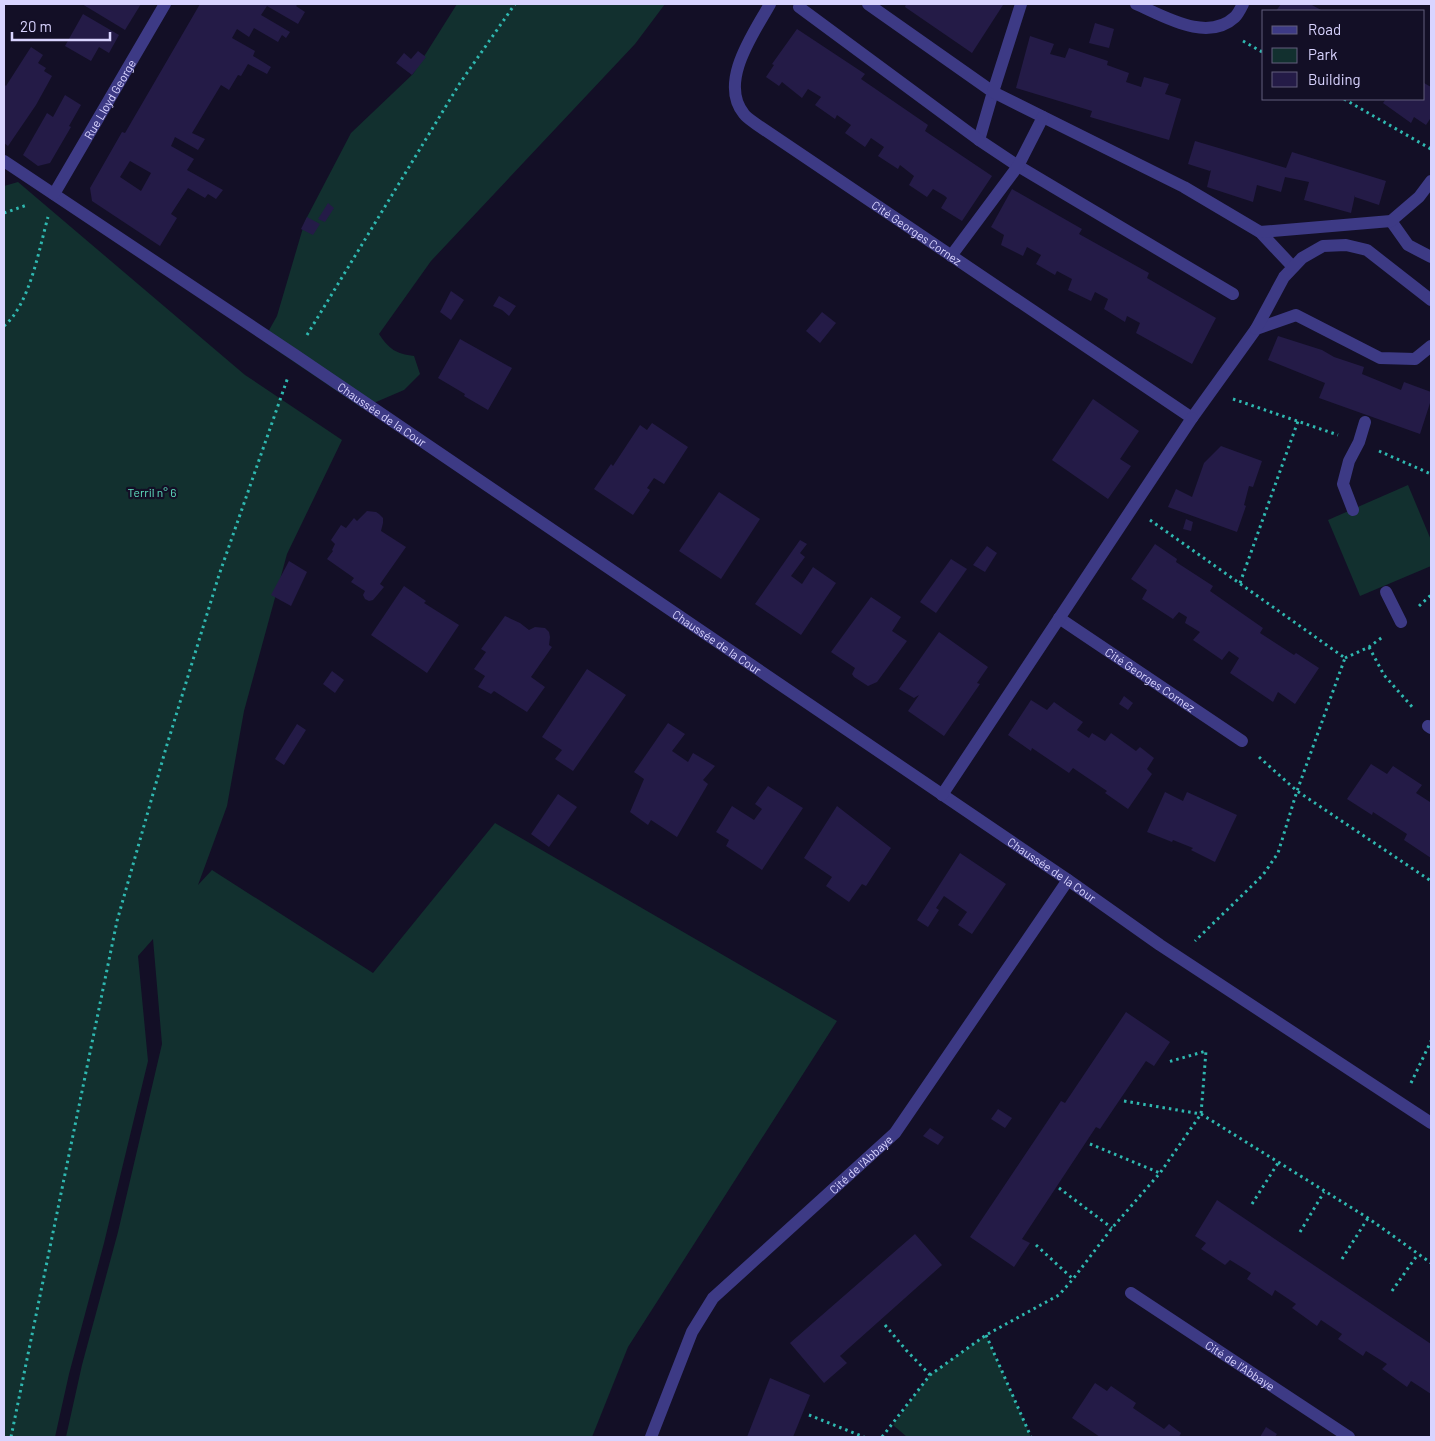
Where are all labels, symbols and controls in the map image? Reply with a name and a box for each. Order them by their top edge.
scale bar [12,10,110,42]
legend [1262,10,1425,100]
text: 20 m [20,17,52,35]
text: Road [1308,20,1341,38]
text: Park [1308,45,1338,63]
street label: Rue Lloyd George [81,57,138,141]
text: Building [1308,70,1361,88]
street label: Cité Georges Cornez [869,197,965,268]
street label: Chaussée de la Cour [335,379,430,450]
park label: Terril n° 6 [128,485,176,499]
street label: Chaussée de la Cour [670,607,765,677]
street label: Cité Georges Cornez [1103,644,1198,715]
street label: Chaussée de la Cour [1005,834,1099,905]
street label: Cité de l'Abbaye [826,1132,895,1196]
street label: Cité de l'Abbaye [1203,1337,1278,1393]

